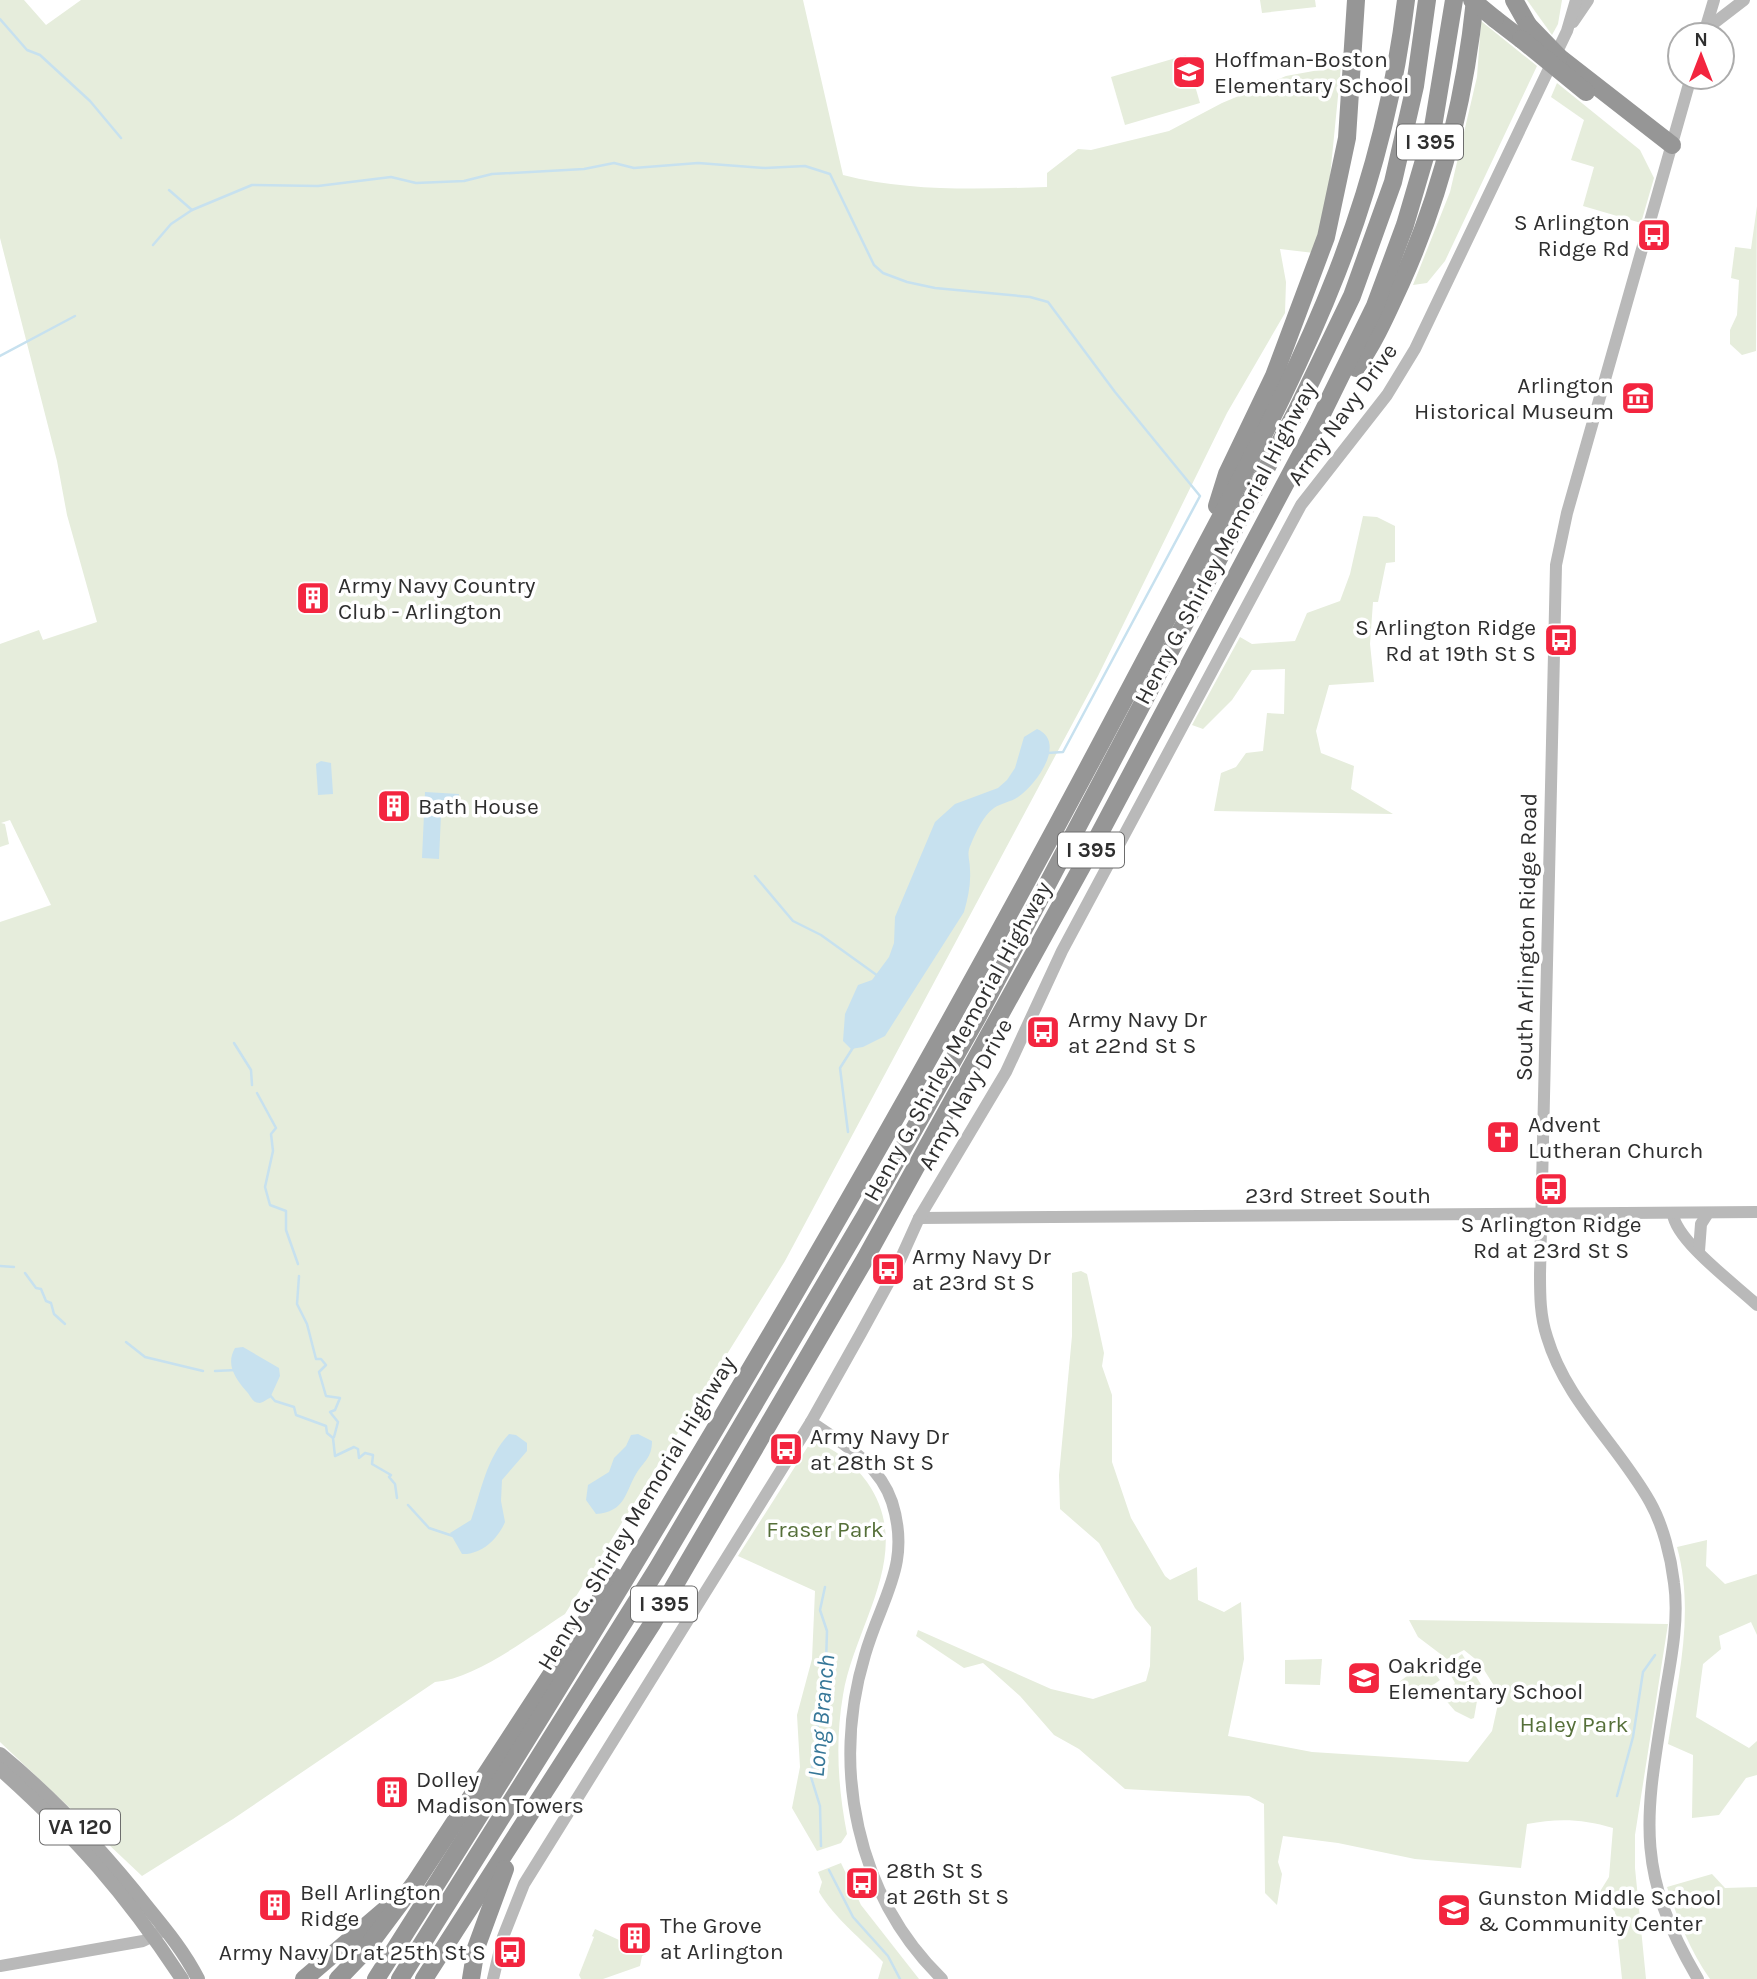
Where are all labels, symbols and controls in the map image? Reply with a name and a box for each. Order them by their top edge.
north arrow [1666,21,1736,91]
text: N [1694,29,1708,51]
place label: Hoffman-Boston Elementary School [1214,46,1409,99]
school or university icon: Hoffman-Boston Elementary School [1170,53,1208,91]
road number: I 395 [1397,124,1463,160]
place label: S Arlington Ridge Rd [1514,209,1630,262]
bus stop icon: S Arlington Ridge Rd [1635,216,1673,254]
street label: Army Navy Drive [1282,338,1403,491]
place label: Arlington Historical Museum [1414,372,1614,425]
street label: Henry G. Shirley Memorial Highway [1129,377,1322,709]
museum icon: Arlington Historical Museum [1619,379,1657,417]
place label: Army Navy Country Club - Arlington [338,572,536,625]
building icon: Army Navy Country Club - Arlington [294,579,332,617]
place label: S Arlington Ridge Rd at 19th St S [1355,614,1536,667]
bus stop icon: S Arlington Ridge Rd at 19th St S [1542,621,1580,659]
building icon: Bath House [375,787,413,825]
place label: Bath House [418,793,539,820]
street label: South Arlington Ridge Road [1510,793,1543,1081]
road number: I 395 [1058,832,1124,868]
street label: Henry G. Shirley Memorial Highway [858,876,1057,1206]
place label: Army Navy Dr at 22nd St S [1068,1006,1208,1059]
bus stop icon: Army Navy Dr at 22nd St S [1024,1013,1062,1051]
street label: Army Navy Drive [913,1014,1018,1175]
place label: Advent Lutheran Church [1528,1111,1703,1164]
church icon: Advent Lutheran Church [1484,1118,1522,1156]
bus stop icon: S Arlington Ridge Rd at 23rd St S [1532,1170,1570,1208]
street label: 23rd Street South [1245,1182,1431,1209]
place label: S Arlington Ridge Rd at 23rd St S [1461,1211,1641,1264]
place label: Army Navy Dr at 23rd St S [912,1243,1052,1296]
bus stop icon: Army Navy Dr at 23rd St S [869,1250,907,1288]
street label: Henry G. Shirley Memorial Highway [532,1351,741,1675]
place label: Army Navy Dr at 28th St S [810,1423,950,1476]
bus stop icon: Army Navy Dr at 28th St S [767,1430,805,1468]
park label: Fraser Park [766,1516,884,1543]
road number: I 395 [631,1586,697,1622]
place label: Oakridge Elementary School [1388,1652,1583,1705]
water label: Long Branch [802,1653,840,1779]
school or university icon: Oakridge Elementary School [1345,1659,1383,1697]
park label: Haley Park [1519,1711,1629,1738]
place label: Dolley Madison Towers [416,1766,584,1819]
building icon: Dolley Madison Towers [373,1773,411,1811]
road number: VA 120 [40,1810,120,1844]
place label: 28th St S at 26th St S [886,1857,1009,1910]
bus stop icon: 28th St S at 26th St S [843,1864,881,1902]
place label: Bell Arlington Ridge [300,1879,441,1932]
place label: Gunston Middle School & Community Center [1478,1884,1722,1937]
building icon: Bell Arlington Ridge [256,1886,294,1924]
school or university icon: Gunston Middle School & Community Center [1435,1891,1473,1929]
place label: The Grove at Arlington [660,1912,784,1965]
building icon: The Grove at Arlington [616,1919,654,1957]
bus stop icon: Army Navy Dr at 25th St S [491,1933,529,1971]
place label: Army Navy Dr at 25th St S [219,1939,486,1966]

